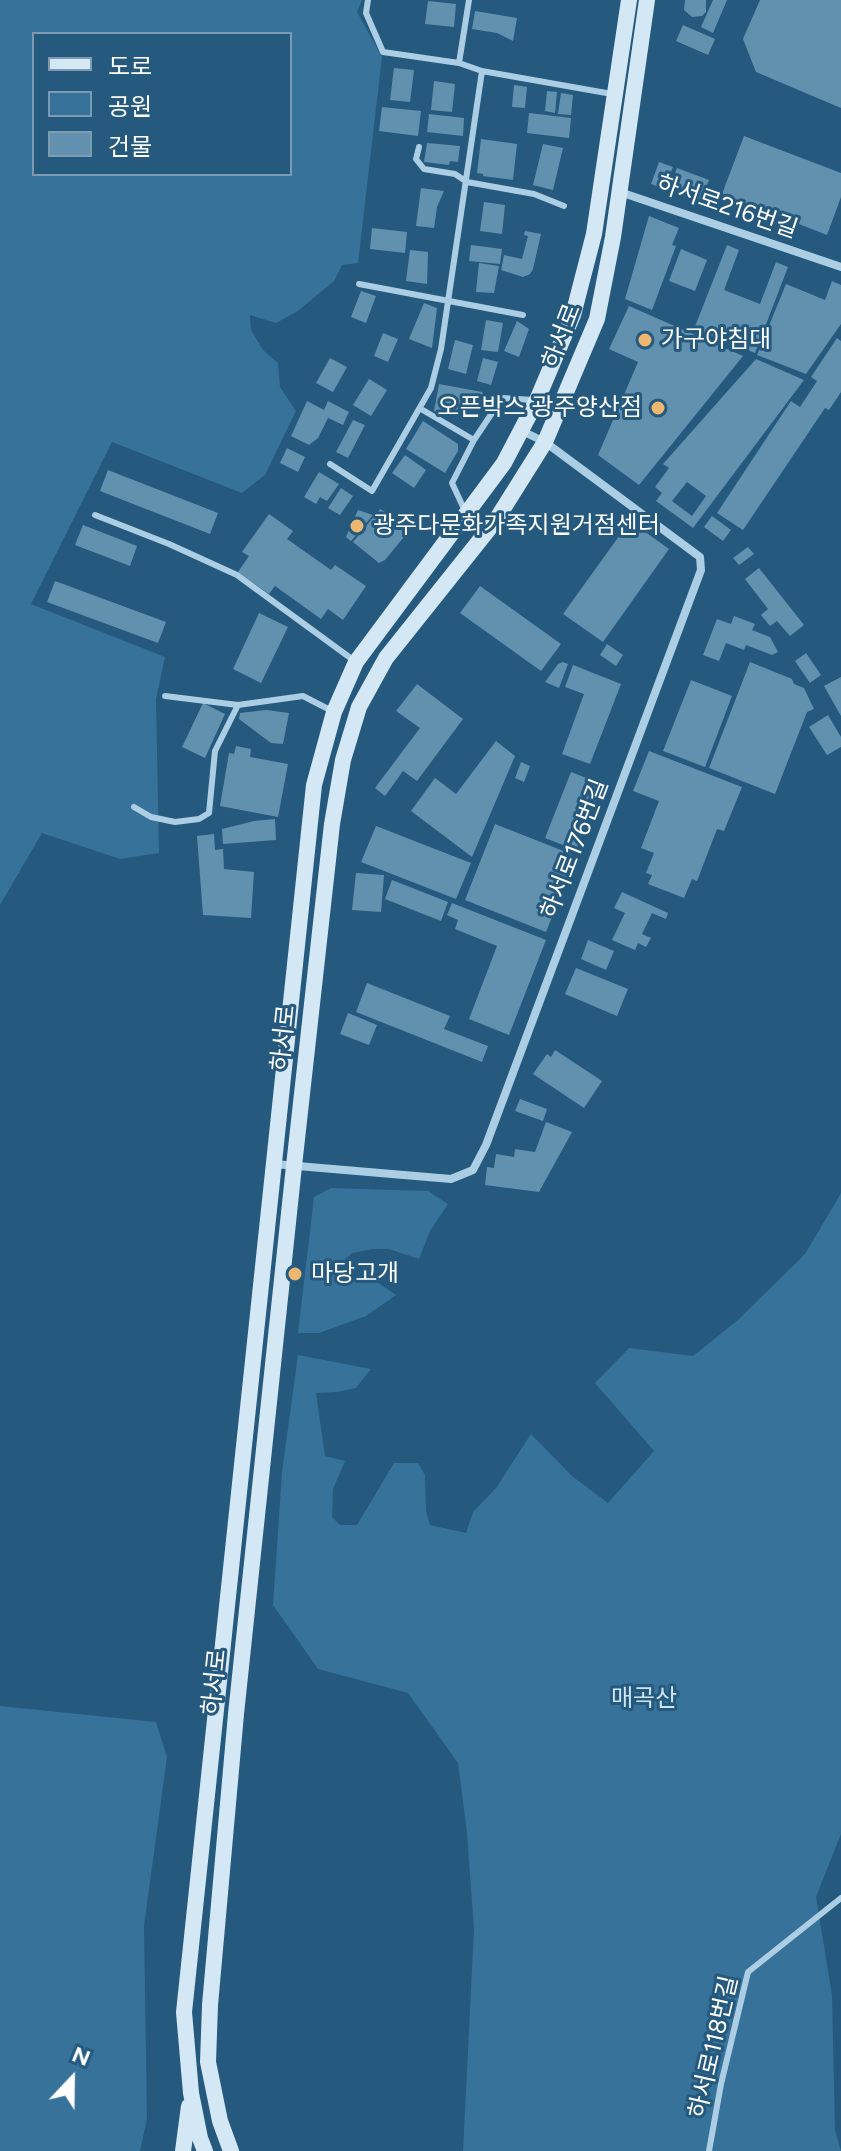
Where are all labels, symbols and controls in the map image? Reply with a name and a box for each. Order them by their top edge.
legend [32,32,292,176]
text: 도로 [108,52,152,81]
text: 공원 [108,92,152,121]
text: 건물 [108,132,152,161]
street label: 하서로216번길 [653,169,801,245]
street label: 하서로 [537,300,587,372]
place label: 가구야침대 [661,326,771,354]
marker: 가구야침대 [636,331,654,349]
place label: 오픈박스 광주양산점 [437,394,642,422]
marker: 오픈박스 광주양산점 [649,399,667,417]
place label: 광주다문화가족지원거점센터 [373,512,660,540]
marker: 광주다문화가족지원거점센터 [348,517,366,535]
street label: 하서로176번길 [535,775,615,923]
street label: 하서로 [266,1004,302,1072]
place label: 마당고개 [311,1260,399,1288]
marker: 마당고개 [286,1265,304,1283]
street label: 하서로 [197,1648,233,1716]
park label: 매곡산 [611,1685,677,1713]
street label: 하서로118번길 [684,1973,744,2121]
north arrow [32,2039,112,2119]
text: N [68,2041,94,2072]

